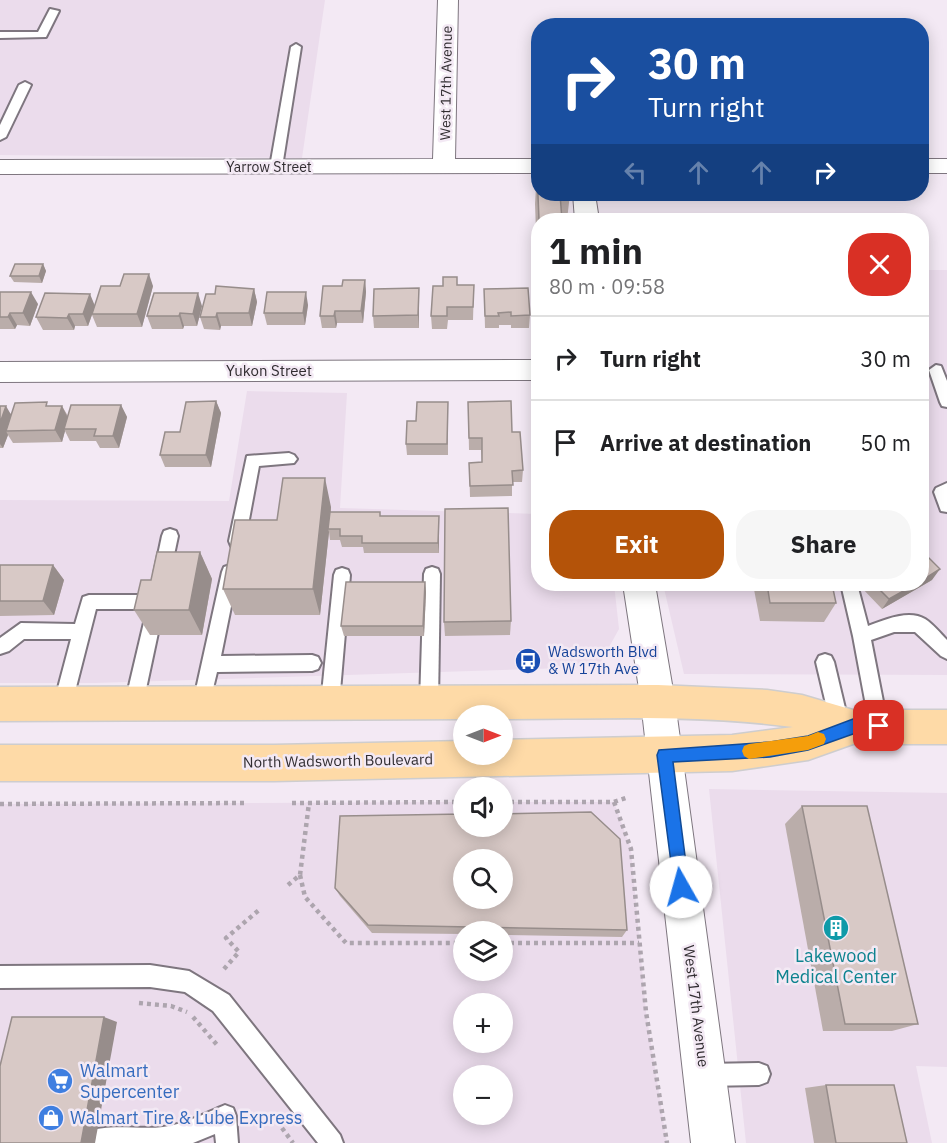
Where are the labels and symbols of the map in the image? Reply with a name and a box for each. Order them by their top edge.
street label: West 17th Avenue [436,25,456,140]
street label: Yarrow Street [226,158,312,176]
street label: Yukon Street [226,361,312,380]
place label: Wadsworth Blvd & W 17th Ave [548,642,658,678]
bus stop icon: Wadsworth Blvd & W 17th Ave [513,646,543,676]
pin [853,700,904,751]
north arrow [453,705,513,765]
street label: North Wadsworth Boulevard [243,749,433,772]
position arrow [649,855,713,919]
building icon: Lakewood Medical Center [821,913,851,943]
street label: West 17th Avenue [680,944,713,1068]
place label: Lakewood Medical Center [775,944,897,988]
place label: Walmart Supercenter [80,1059,180,1103]
supermarket icon: Walmart Supercenter [45,1066,75,1096]
shop icon: Walmart Tire & Lube Express [36,1103,66,1133]
place label: Walmart Tire & Lube Express [70,1106,303,1129]

